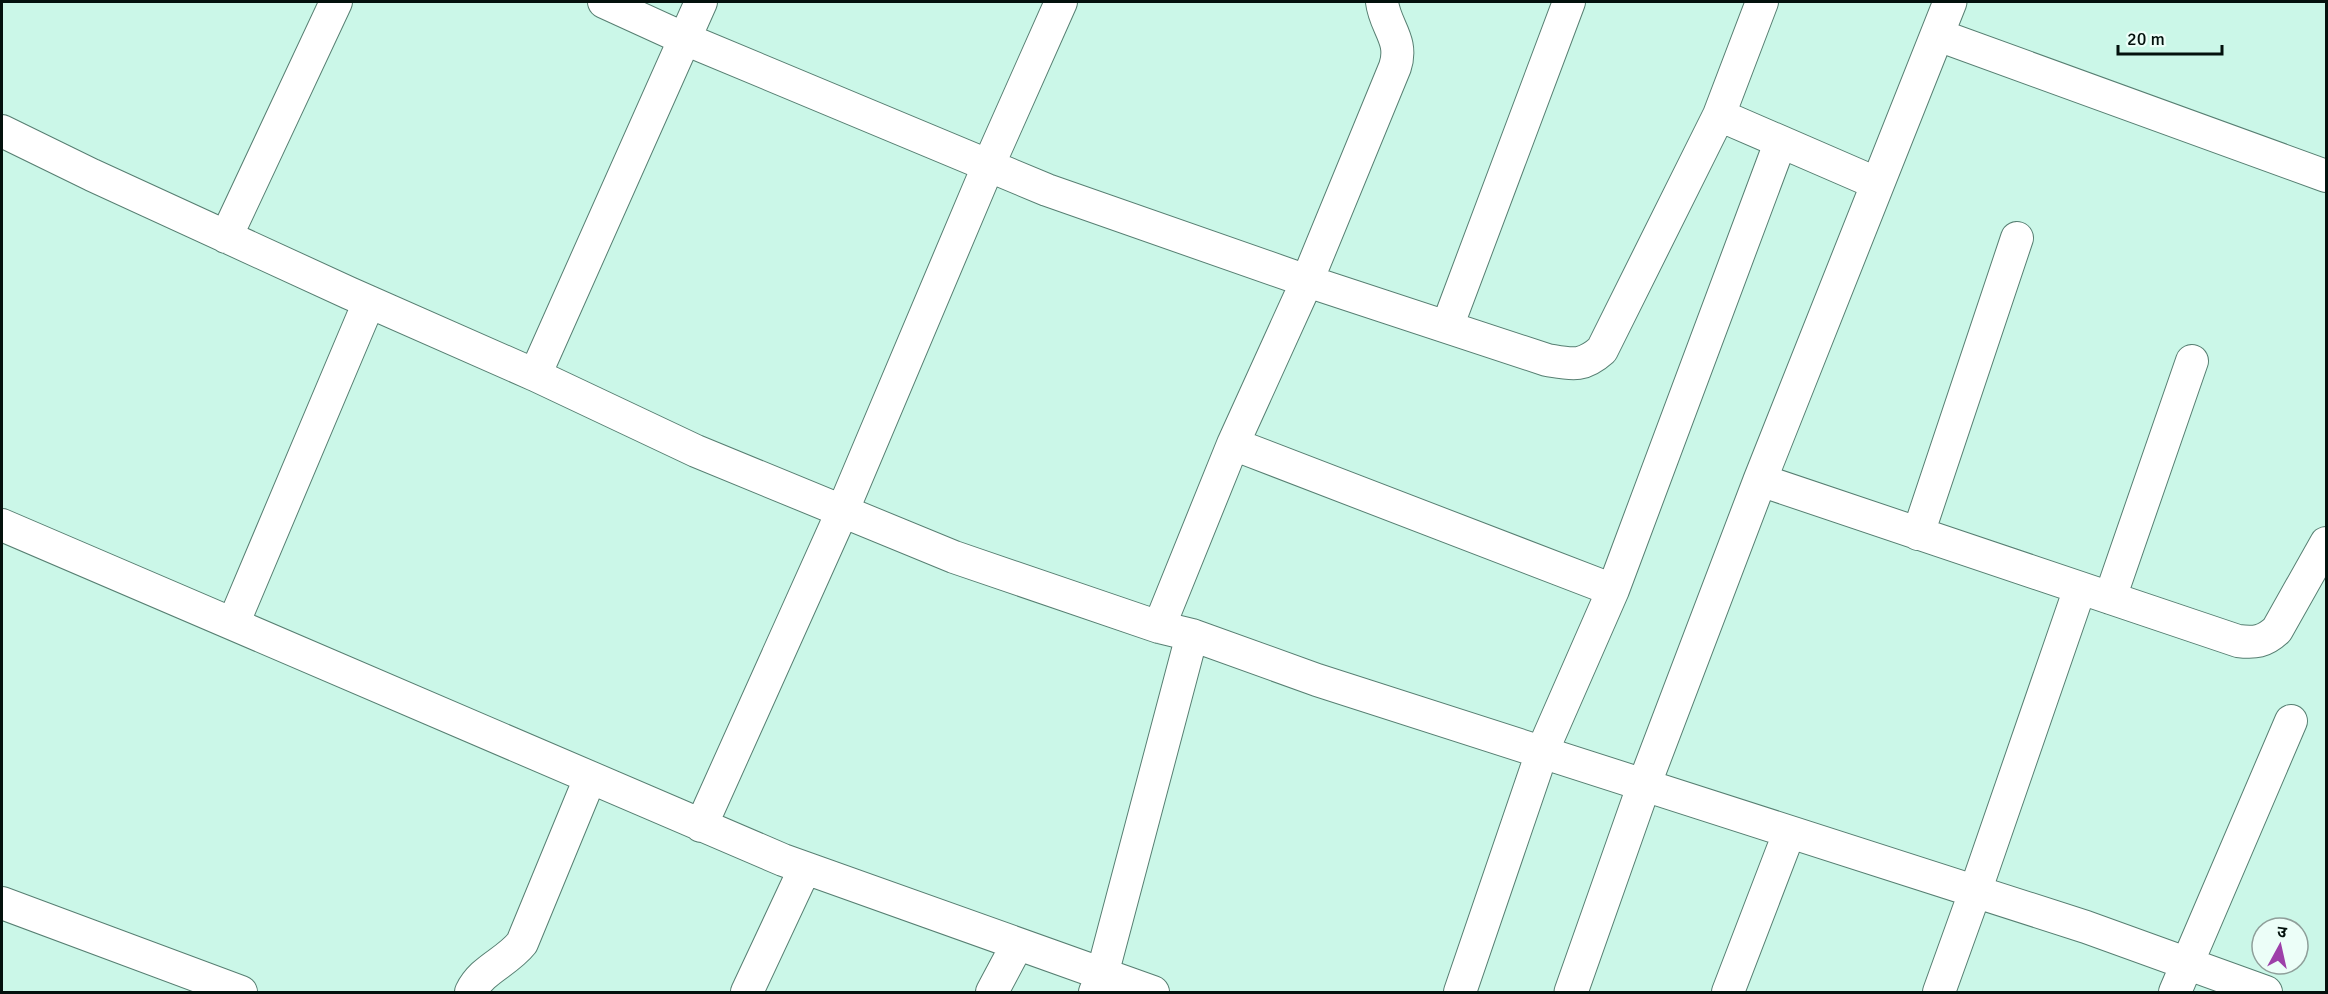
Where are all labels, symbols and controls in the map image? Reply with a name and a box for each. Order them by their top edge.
scale bar [2118,18,2222,56]
text: 20 m [2127,28,2165,50]
north arrow [2250,916,2310,976]
text: उ [2276,922,2289,943]

